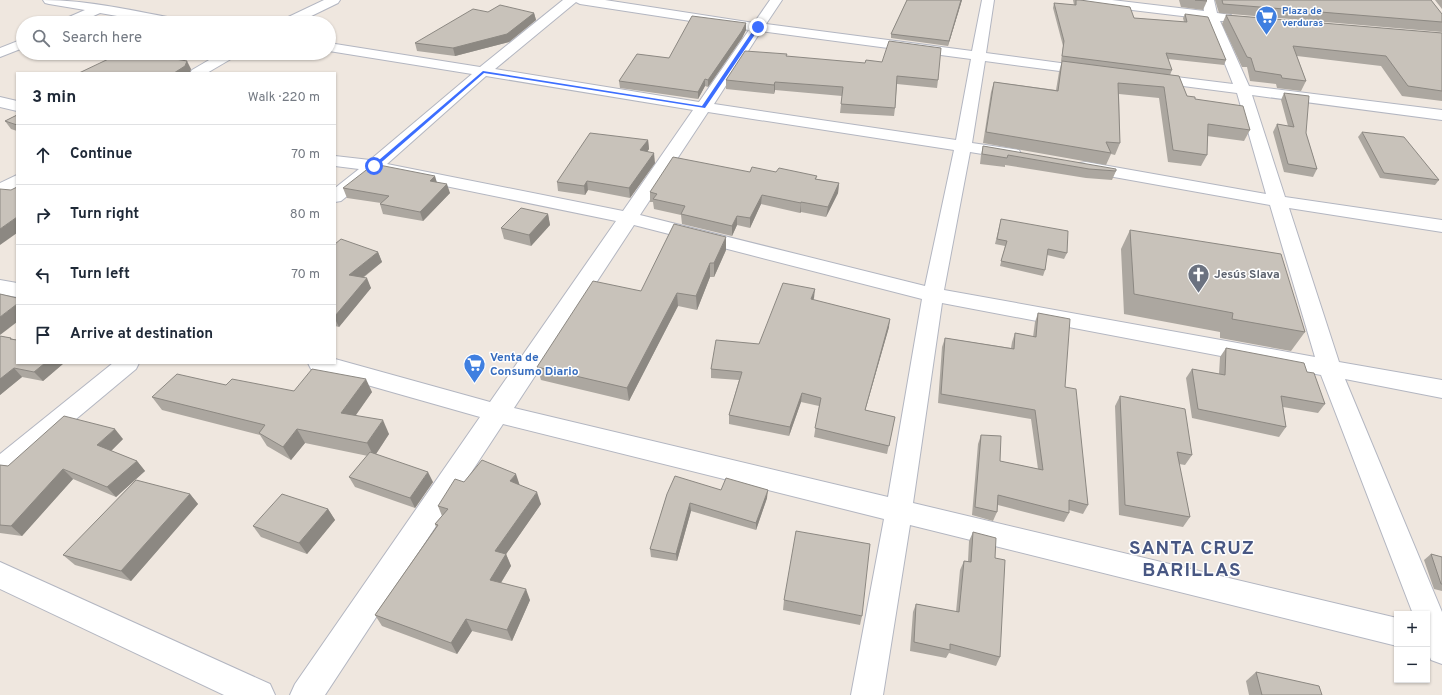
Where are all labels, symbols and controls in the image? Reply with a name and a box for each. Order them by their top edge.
supermarket icon: Plaza de verduras [1253,3,1279,36]
place label: Plaza de verduras [1282,5,1323,30]
search box [16,16,336,60]
route end [749,18,767,36]
icon: search [30,27,52,49]
text: Search here [62,29,142,48]
text: 3 min [32,87,76,109]
text: Walk · 220 m [248,90,320,106]
icon: ahead [32,144,54,166]
text: Continue [70,145,132,164]
text: 70 m [291,147,320,163]
route start [365,157,383,175]
icon: right [32,204,54,226]
text: Turn right [70,205,139,224]
text: 80 m [290,207,320,223]
church icon: Jesús Slava [1186,261,1212,294]
icon: left [32,264,54,286]
text: Turn left [70,265,130,284]
text: 70 m [291,267,320,283]
place label: Jesús Slava [1214,267,1280,283]
icon: arrive [32,324,54,346]
text: Arrive at destination [70,325,213,344]
place label: Venta de Consumo Diario [490,350,579,380]
supermarket icon: Venta de Consumo Diario [462,351,488,384]
district label: SANTA CRUZ BARILLAS [1129,537,1255,583]
map controls [1394,611,1430,683]
button: + [1394,611,1430,647]
button: − [1394,647,1430,683]

